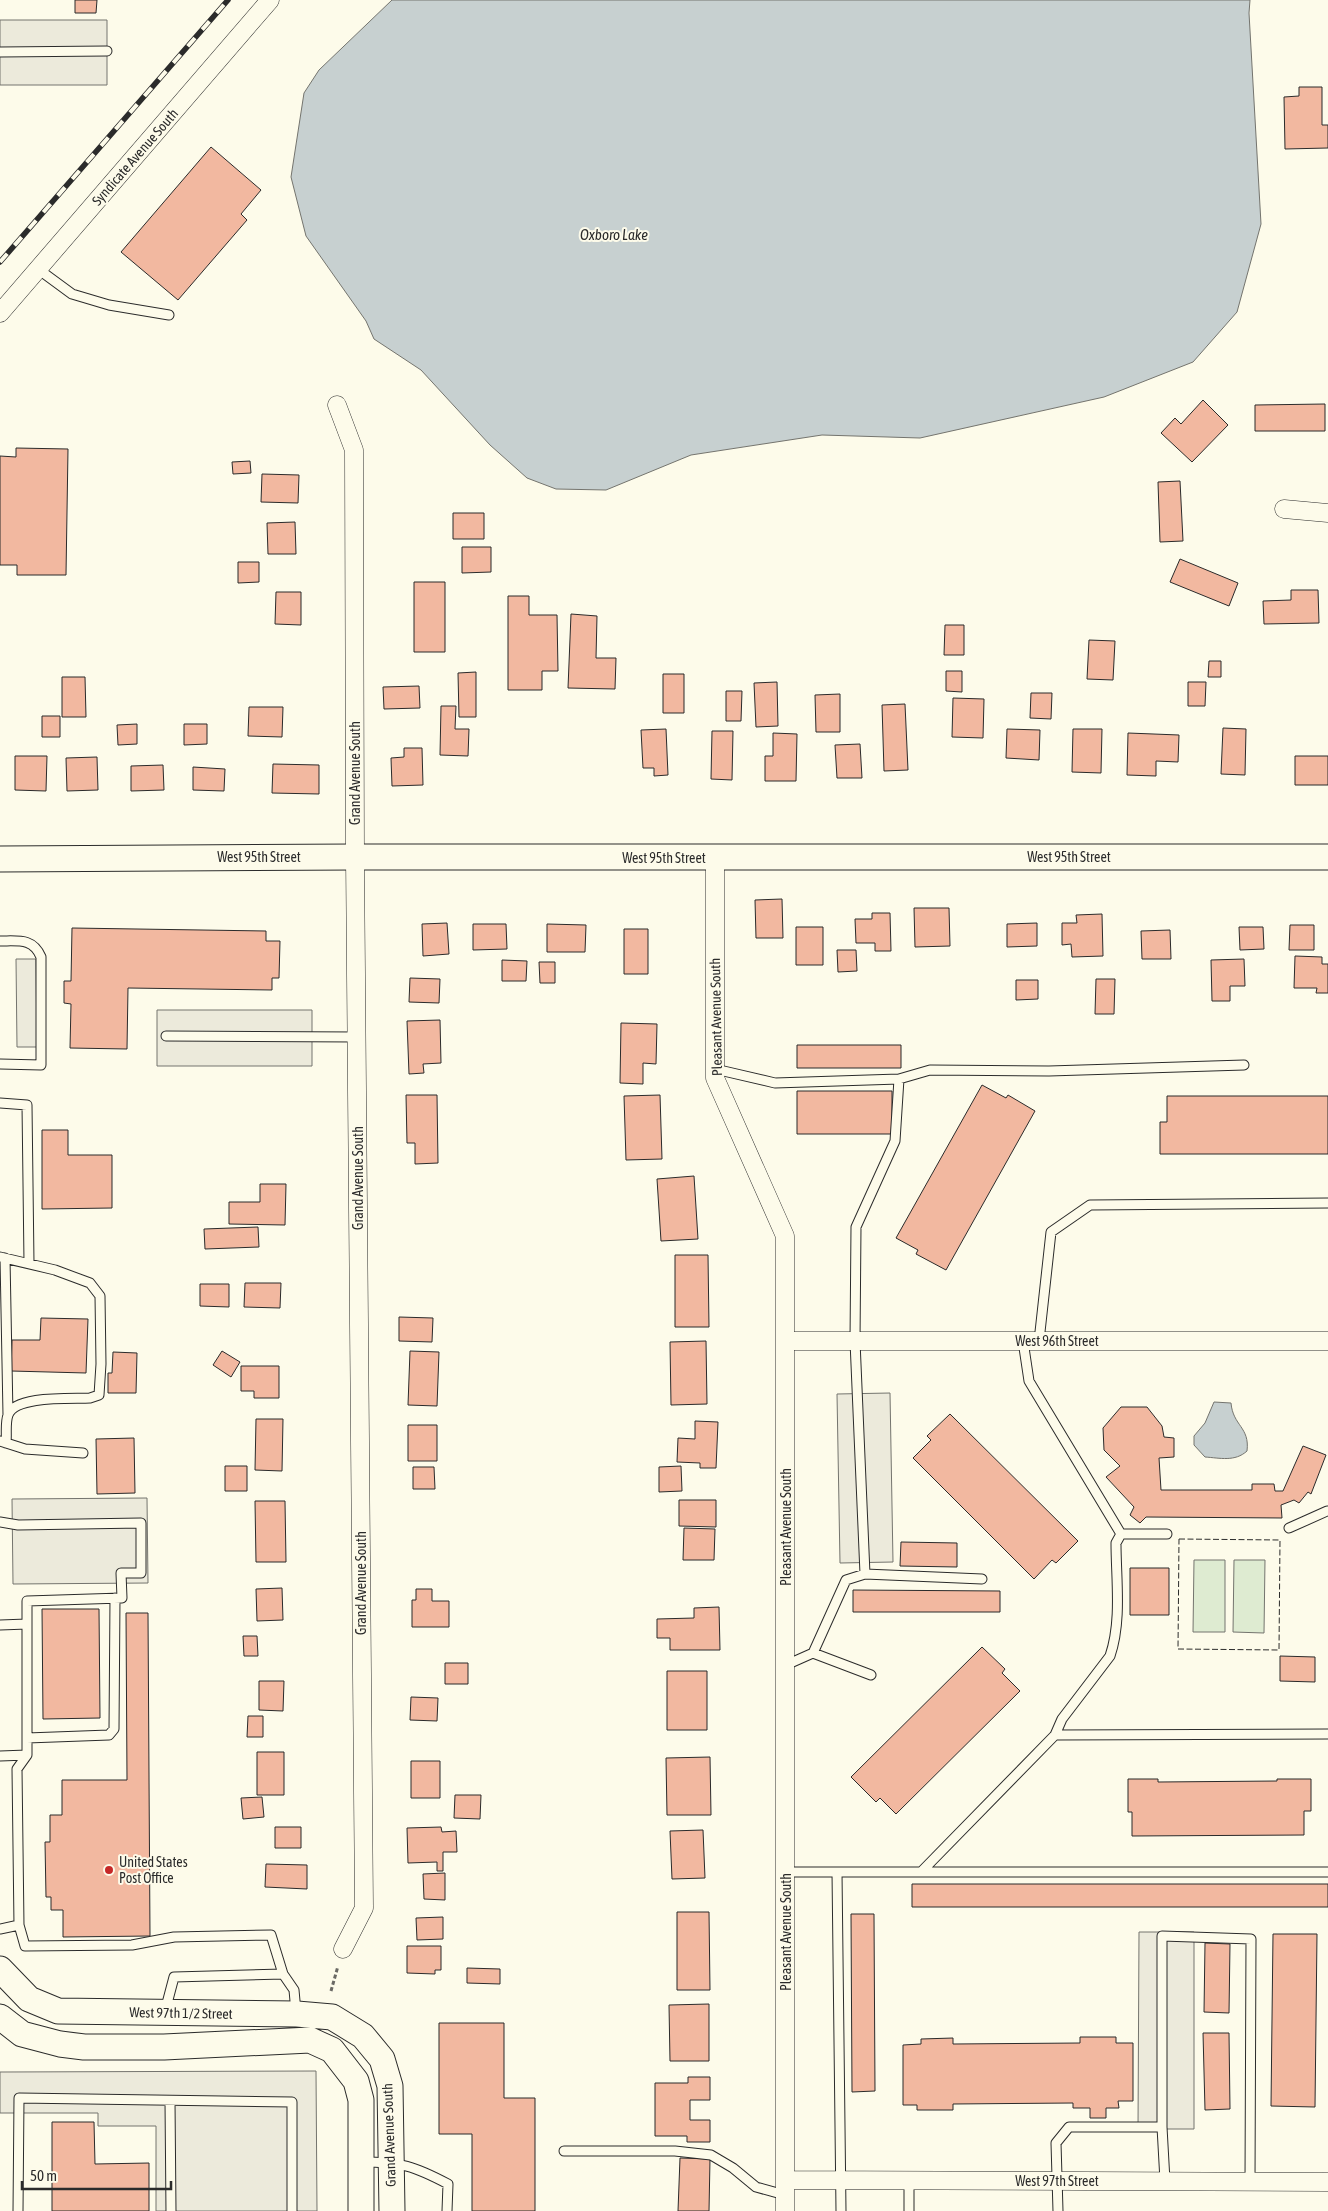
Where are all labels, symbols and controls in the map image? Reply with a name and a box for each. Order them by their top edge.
street label: Syndicate Avenue South [89,105,181,209]
water label: Oxboro Lake [580,226,648,243]
street label: Grand Avenue South [347,721,363,825]
street label: West 95th Street [217,849,301,865]
street label: West 95th Street [1027,849,1111,865]
street label: West 95th Street [622,850,706,866]
street label: Pleasant Avenue South [707,958,725,1076]
street label: Grand Avenue South [350,1126,366,1230]
street label: West 96th Street [1015,1333,1099,1349]
street label: Pleasant Avenue South [778,1468,794,1586]
street label: Grand Avenue South [353,1531,369,1635]
place label: United States Post Office [119,1854,188,1886]
marker: United States Post Office [103,1864,115,1876]
street label: Pleasant Avenue South [778,1873,794,1991]
street label: West 97th 1/2 Street [129,2004,233,2022]
street label: Grand Avenue South [379,2083,399,2187]
scale bar [22,2158,171,2190]
text: 50 m [30,2167,57,2184]
street label: West 97th Street [1015,2173,1099,2189]

